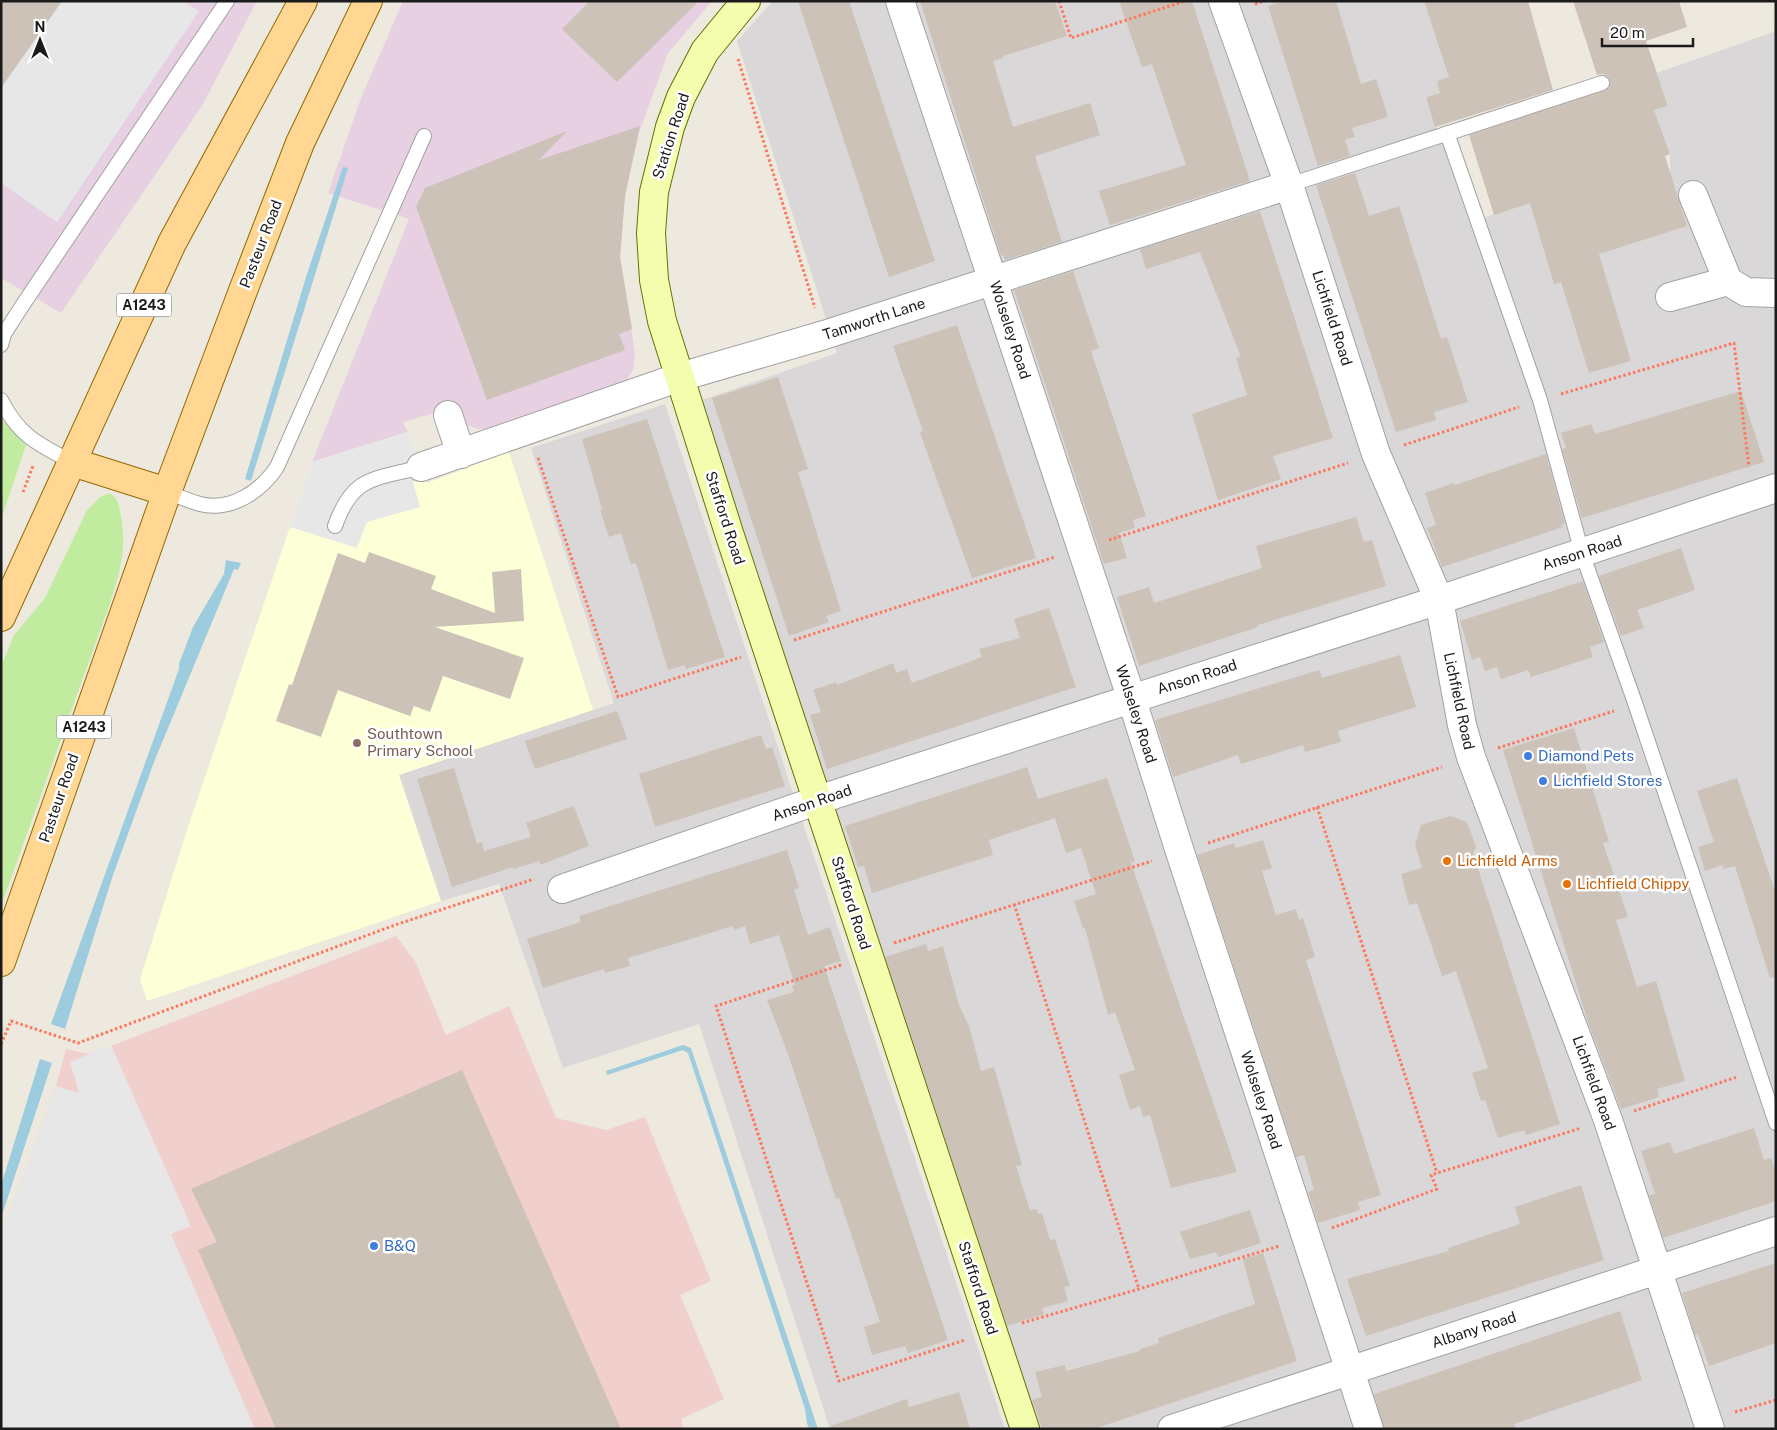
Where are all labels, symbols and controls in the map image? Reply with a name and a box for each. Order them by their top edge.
north arrow [15,15,65,65]
scale bar [1602,15,1693,47]
text: N [35,19,45,35]
text: 20 m [1610,24,1645,41]
street label: Station Road [649,91,692,181]
street label: Pasteur Road [236,197,285,290]
street label: Lichfield Road [1309,268,1356,368]
street label: Wolseley Road [987,279,1034,381]
road number: A1243 [116,294,172,316]
street label: Tamworth Lane [820,294,927,343]
street label: Stafford Road [702,469,749,567]
street label: Anson Road [1540,532,1624,573]
street label: Lichfield Road [1441,651,1478,751]
street label: Anson Road [1155,656,1239,697]
street label: Wolseley Road [1113,663,1160,765]
road number: A1243 [56,716,112,739]
place label: Southtown Primary School [367,725,473,759]
marker: Southtown Primary School [351,737,363,749]
place label: Diamond Pets [1538,747,1634,764]
marker: Diamond Pets [1522,750,1534,762]
street label: Pasteur Road [35,751,82,845]
place label: Lichfield Stores [1553,772,1662,789]
marker: Lichfield Stores [1537,775,1549,787]
street label: Anson Road [770,781,854,824]
place label: Lichfield Arms [1457,852,1558,869]
street label: Stafford Road [828,854,875,952]
marker: Lichfield Arms [1441,855,1453,867]
place label: Lichfield Chippy [1577,875,1689,892]
marker: Lichfield Chippy [1561,878,1573,890]
street label: Lichfield Road [1570,1033,1619,1132]
street label: Wolseley Road [1238,1049,1285,1151]
place label: B&Q [384,1237,416,1254]
street label: Stafford Road [955,1239,1002,1337]
marker: B&Q [368,1240,380,1252]
street label: Albany Road [1429,1308,1518,1351]

